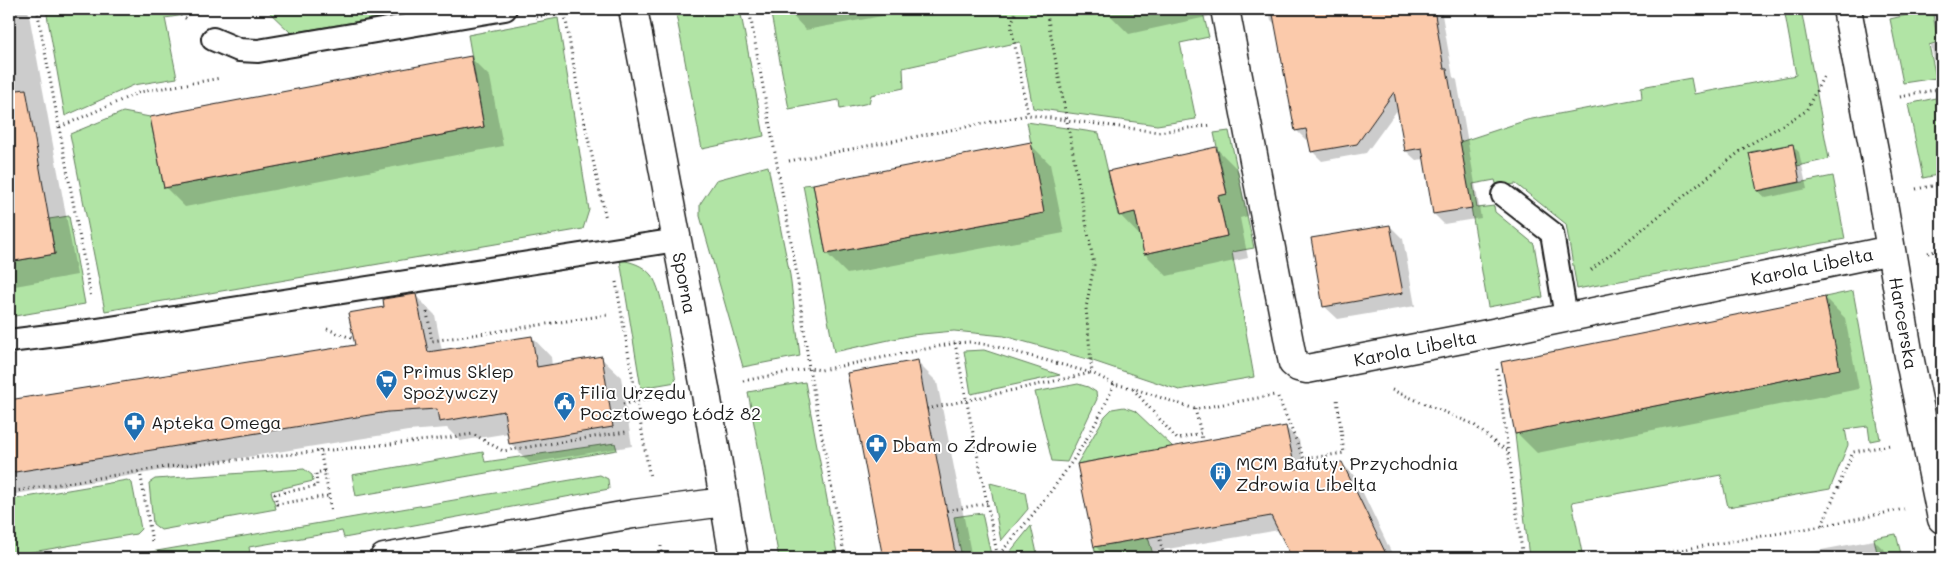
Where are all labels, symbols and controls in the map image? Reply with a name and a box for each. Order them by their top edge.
street label: Karola Libelta [1749,241,1875,291]
street label: Sporna [667,250,703,316]
street label: Harcerska [1884,275,1924,371]
street label: Karola Libelta [1352,324,1478,372]
place label: Primus Sklep Spożywczy [403,359,514,404]
supermarket icon: Primus Sklep Spożywczy [375,369,399,400]
place label: Filia Urzędu Pocztowego Łódź 82 [580,380,761,425]
public building icon: Filia Urzędu Pocztowego Łódź 82 [552,390,576,421]
pharmacy icon: Apteka Omega [123,410,147,441]
place label: Apteka Omega [151,410,282,434]
pharmacy icon: Dbam o Zdrowie [864,433,888,464]
place label: Dbam o Zdrowie [892,433,1037,457]
place label: MCM Bałuty. Przychodnia Zdrowia Libelta [1236,451,1459,496]
building icon: MCM Bałuty. Przychodnia Zdrowia Libelta [1208,461,1232,492]

